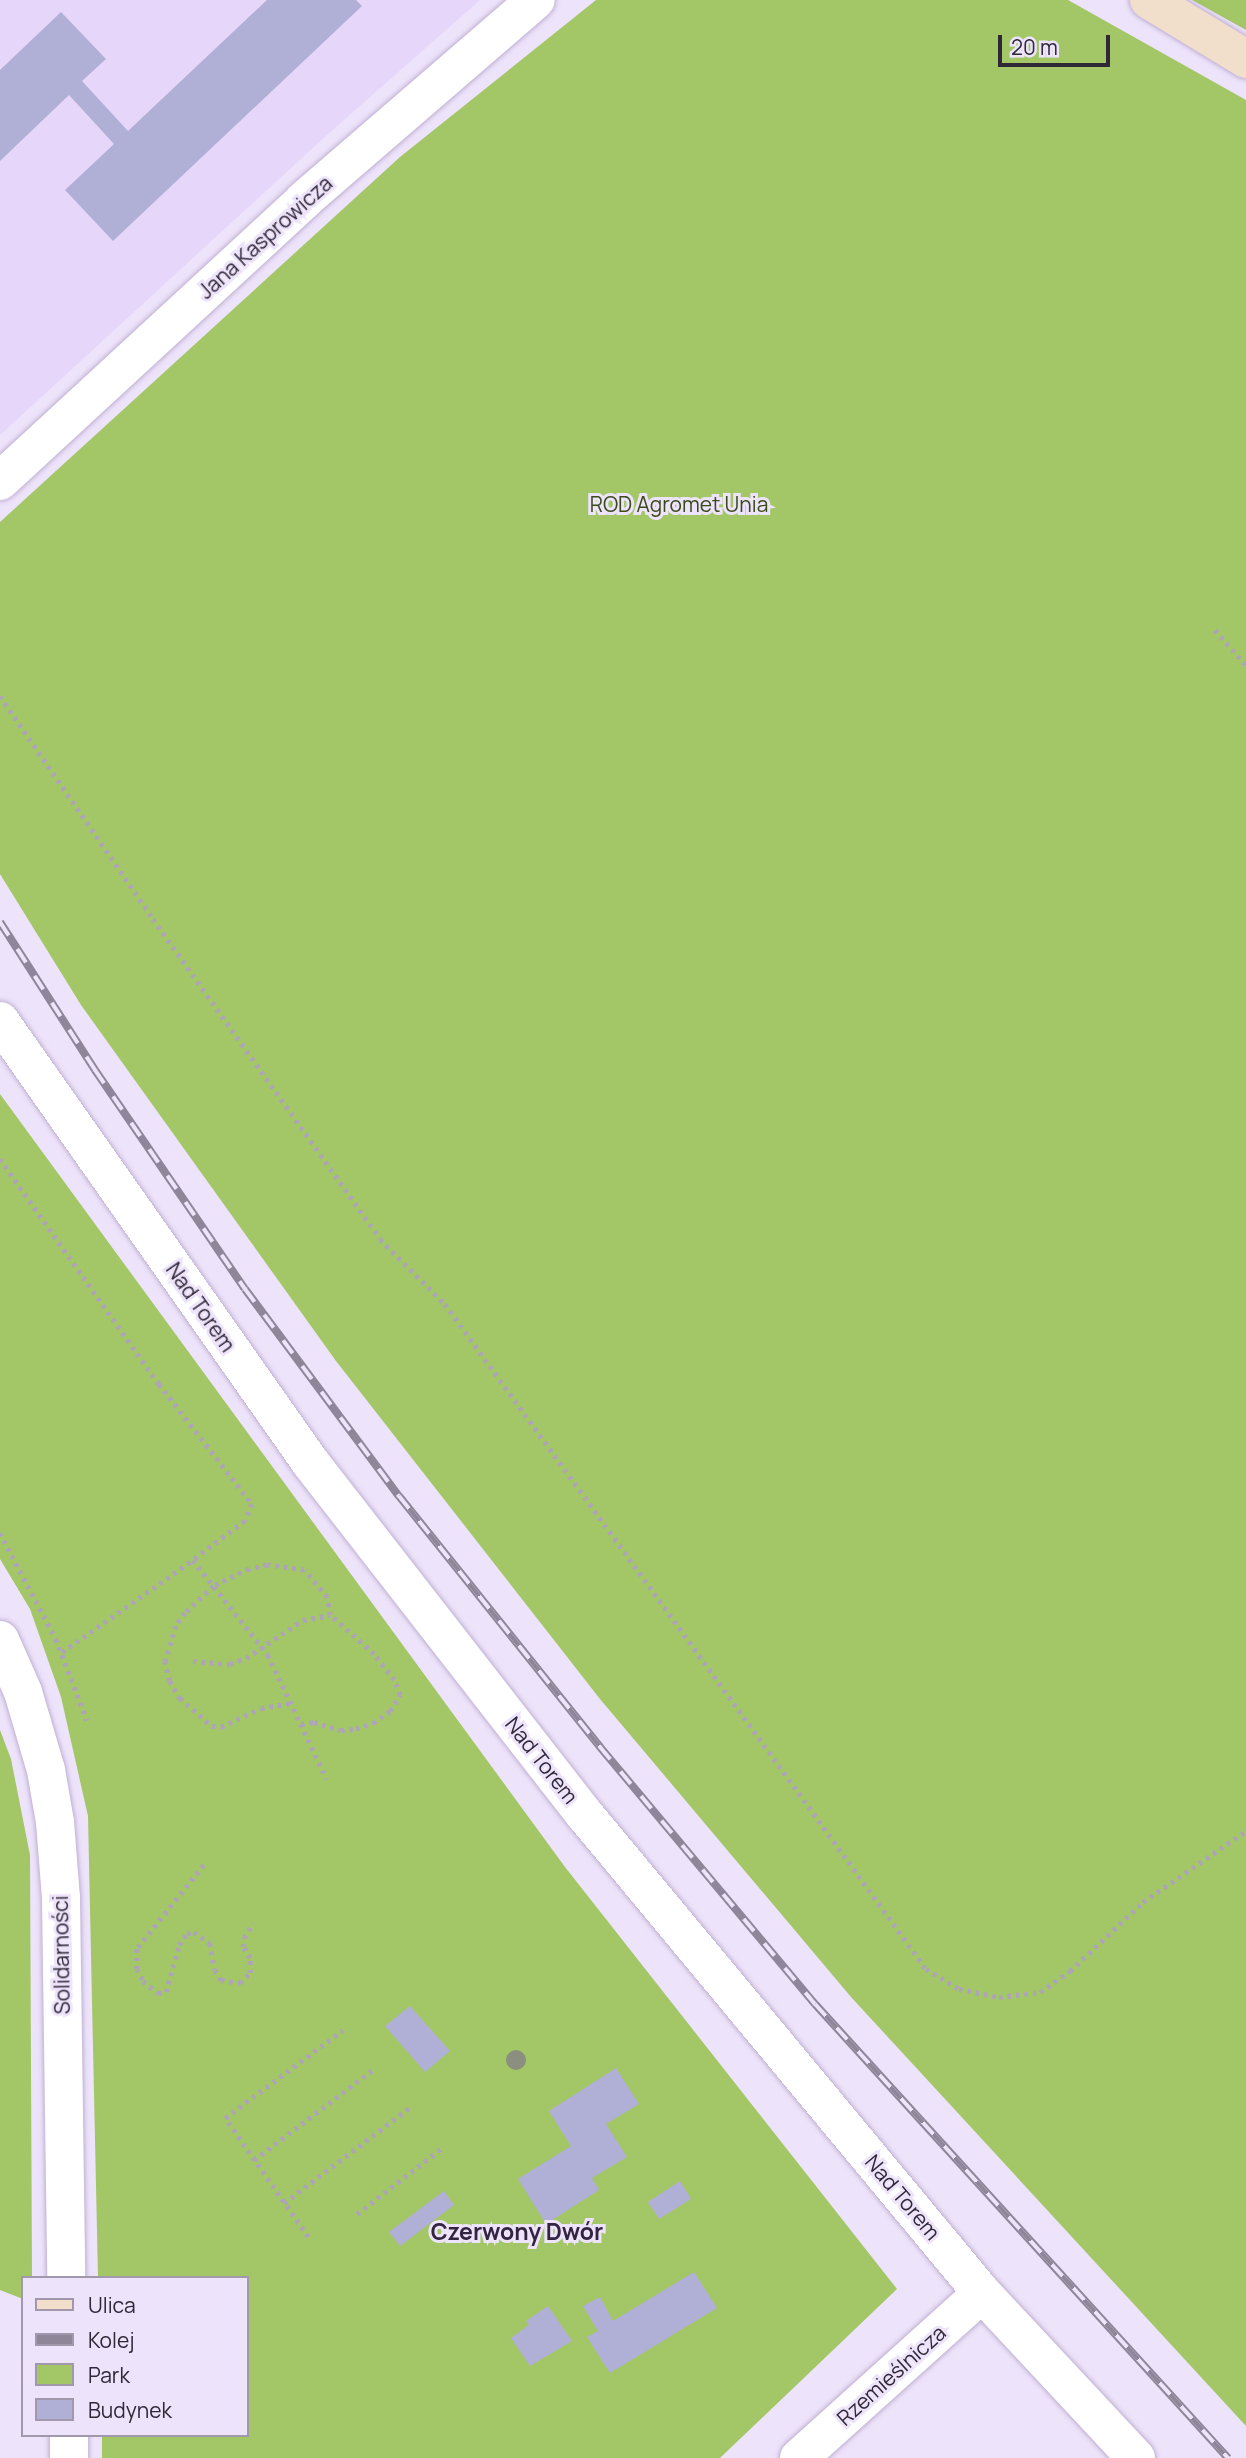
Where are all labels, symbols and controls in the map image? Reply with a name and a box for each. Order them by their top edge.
scale bar [1001,21,1113,65]
text: 20 m [1011,33,1058,61]
street label: Jana Kasprowicza [193,170,337,304]
park label: ROD Agromet Unia [590,491,768,517]
street label: Nad Torem [161,1258,241,1356]
street label: Nad Torem [500,1712,584,1808]
street label: Solidarności [47,1895,75,2015]
street label: Nad Torem [860,2149,946,2245]
district label: Czerwony Dwór [431,2217,603,2245]
legend [21,2276,248,2437]
text: Ulica [88,2291,136,2319]
street label: Rzemieślnicza [831,2320,951,2430]
text: Kolej [88,2326,134,2354]
text: Park [88,2361,130,2389]
text: Budynek [88,2396,172,2424]

